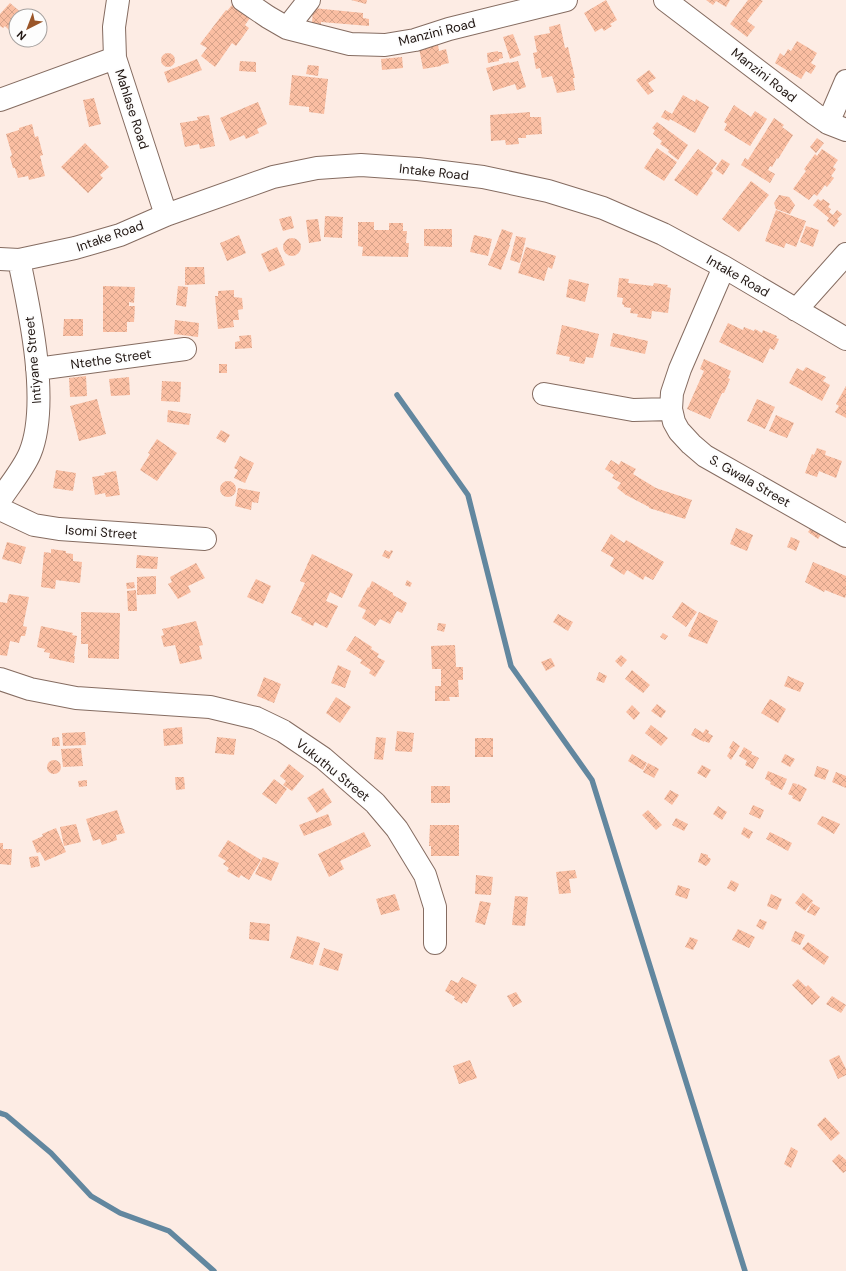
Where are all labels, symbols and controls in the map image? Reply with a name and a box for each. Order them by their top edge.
north arrow [8,8,48,48]
street label: Manzini Road [397,14,477,50]
text: N [14,28,29,43]
street label: Manzini Road [728,44,800,106]
street label: Mahlase Road [111,67,153,151]
street label: Intake Road [398,160,470,184]
street label: Intake Road [74,217,146,255]
street label: Intake Road [703,251,773,301]
street label: Intiyane Street [21,316,45,404]
street label: Ntethe Street [70,345,152,373]
street label: S. Gwala Street [707,451,793,511]
street label: Isomi Street [64,521,138,543]
street label: Vukuthu Street [293,735,373,805]

